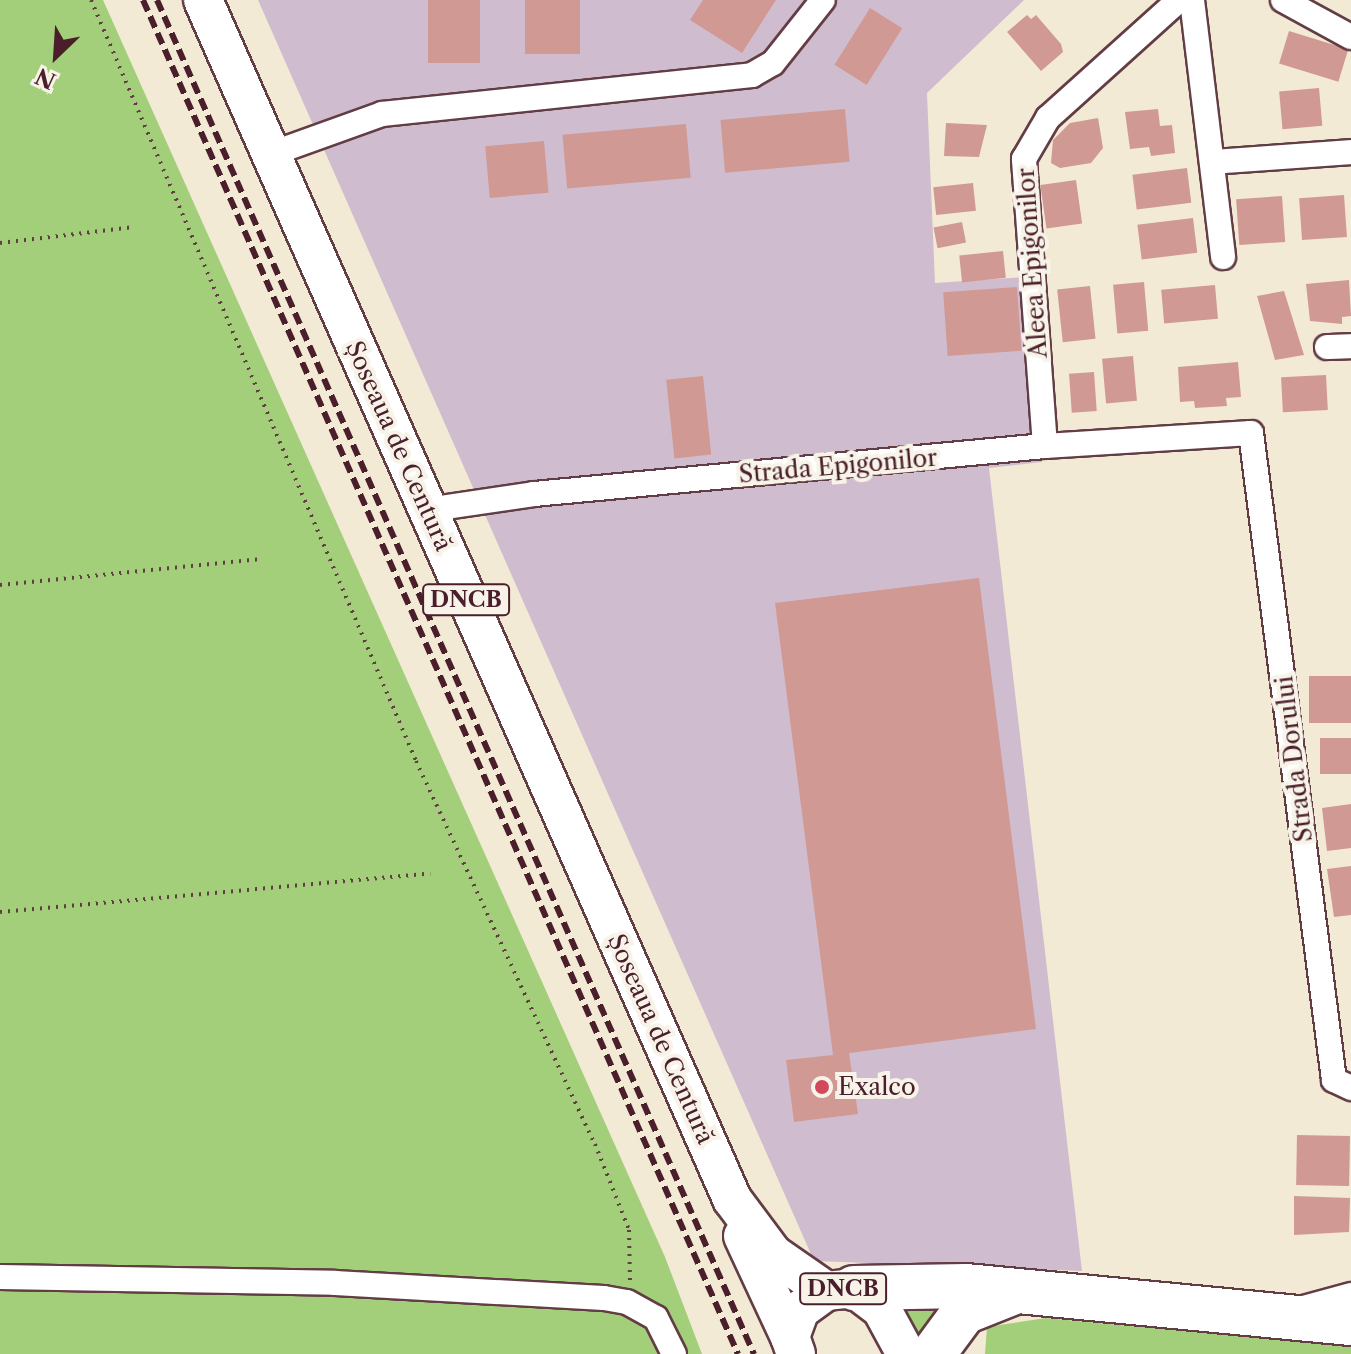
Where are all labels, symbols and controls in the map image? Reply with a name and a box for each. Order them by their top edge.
north arrow [16,16,96,96]
text: N [31,62,60,94]
street label: Aleea Epigonilor [1011,167,1053,359]
street label: Șoseaua de Centură [340,337,458,555]
street label: Strada Epigonilor [737,443,939,489]
road number: DNCB [422,582,510,618]
street label: Strada Dorului [1270,674,1318,844]
street label: Șoseaua de Centură [602,930,720,1148]
place label: Exalco [838,1073,916,1101]
marker: Exalco [813,1078,831,1096]
road number: DNCB [799,1271,887,1307]

